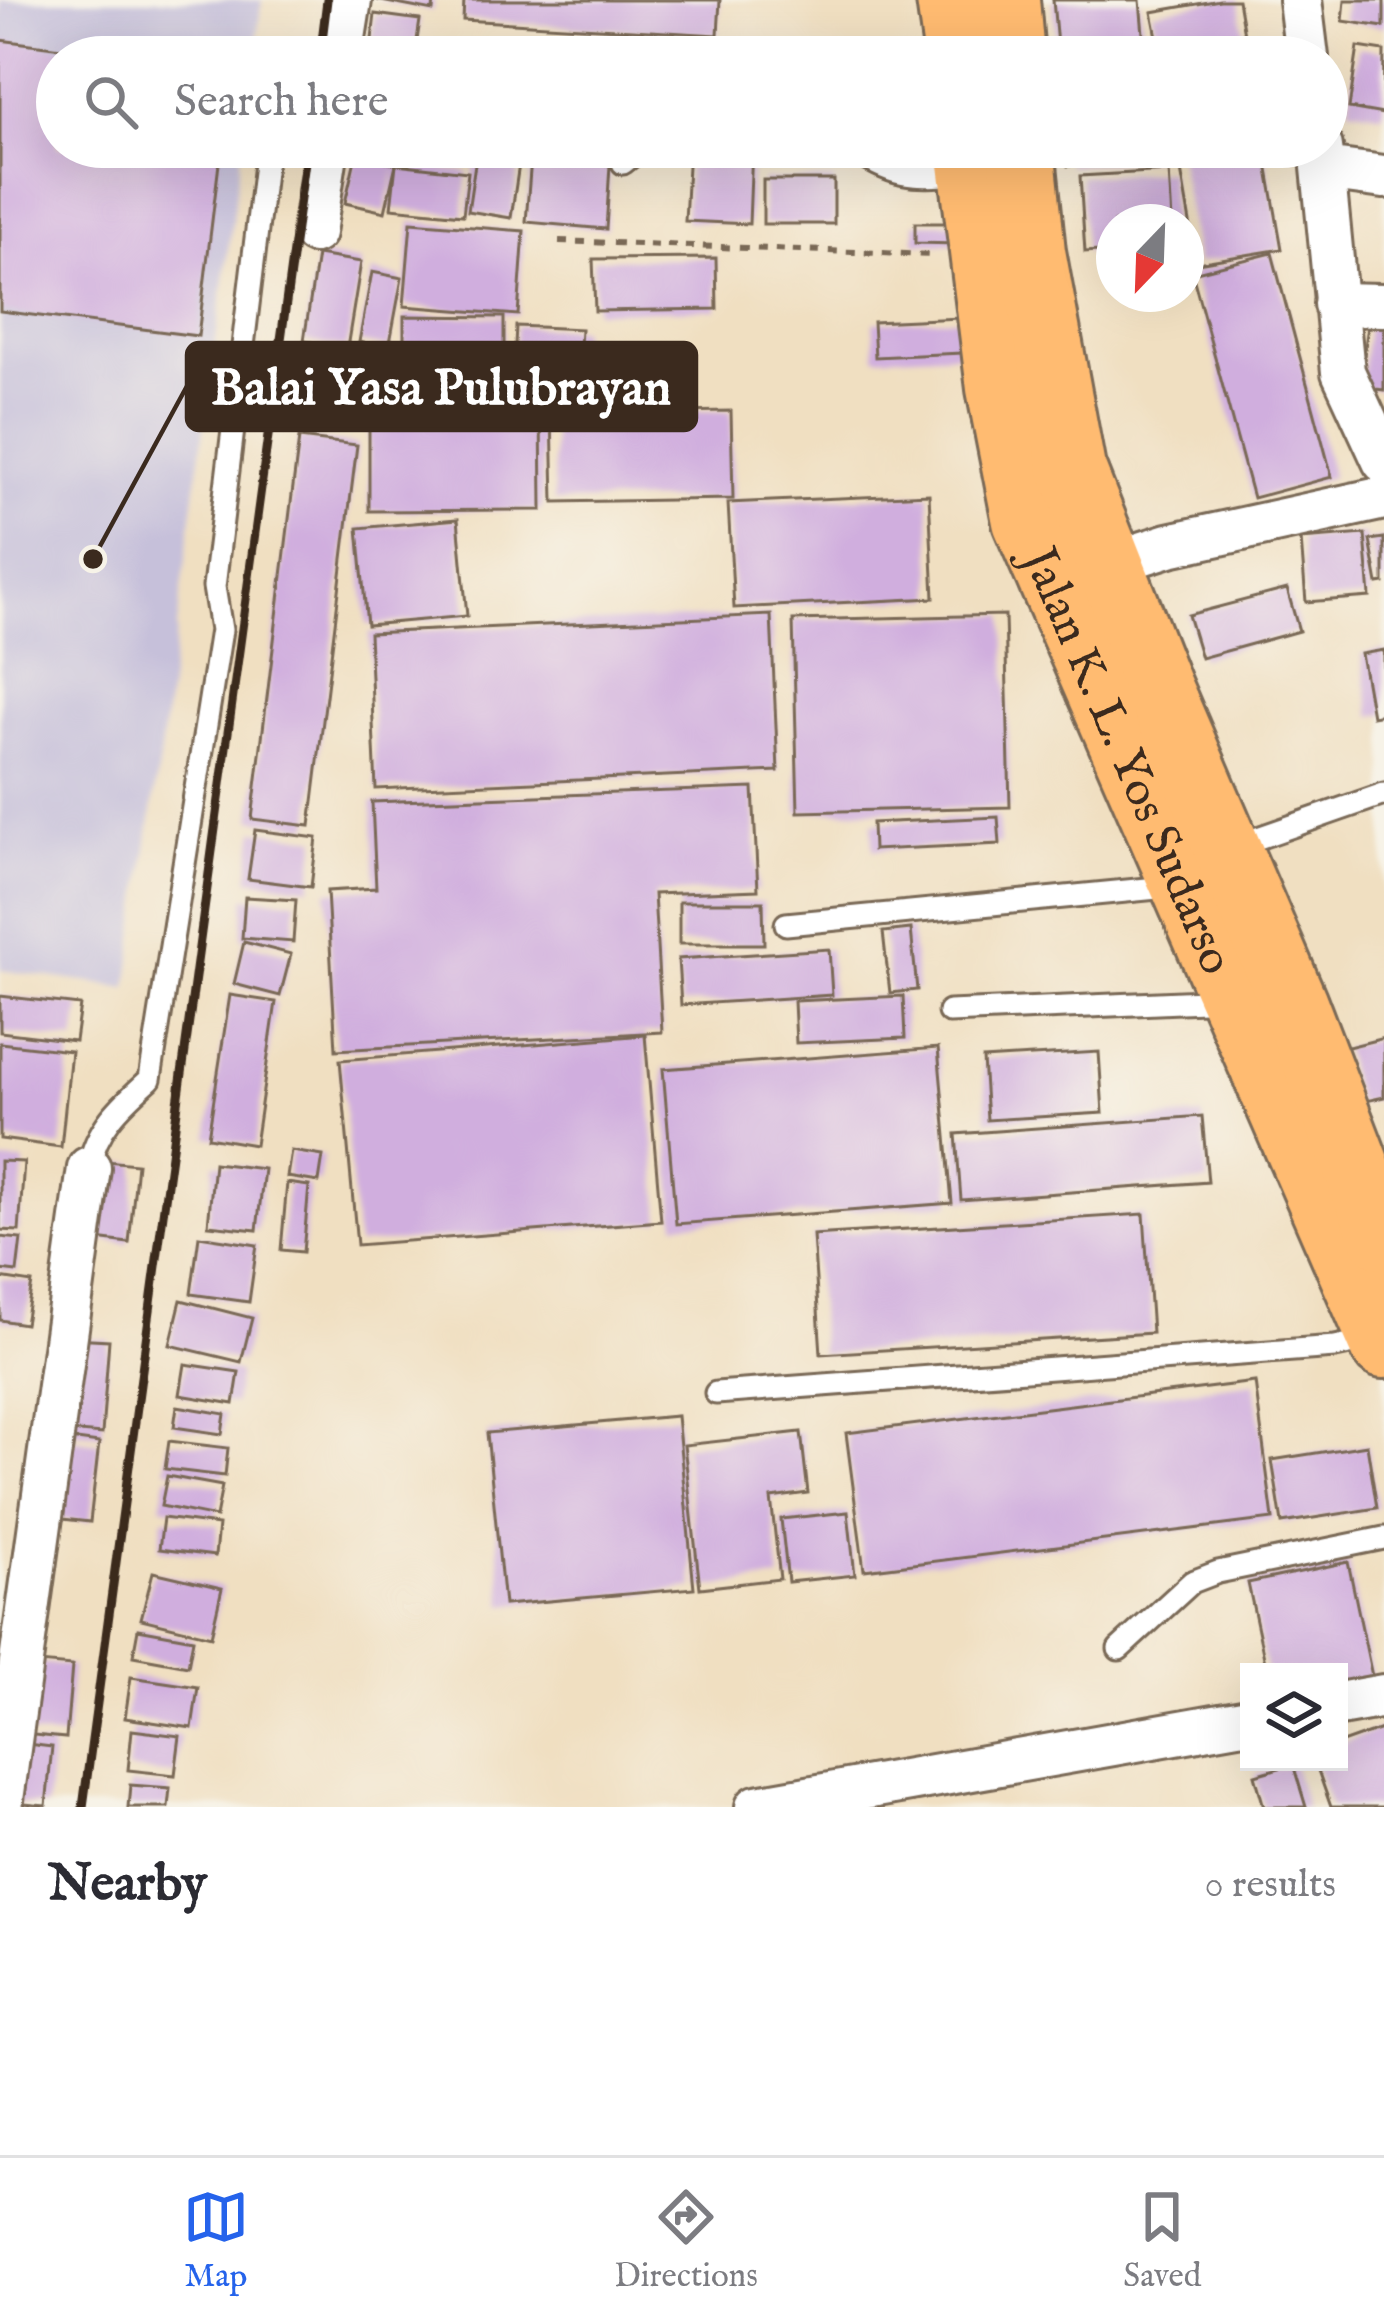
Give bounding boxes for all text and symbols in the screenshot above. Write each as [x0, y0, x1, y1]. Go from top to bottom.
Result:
search box [36, 36, 1348, 168]
icon: search [78, 69, 144, 135]
text: Search here [174, 74, 388, 131]
north arrow [1096, 204, 1204, 312]
callout: Balai Yasa Pulubrayan [187, 343, 696, 430]
text: Balai Yasa Pulubrayan [211, 358, 671, 423]
street label: Jalan K. L. Yos Sudarso [1005, 535, 1245, 984]
map controls [1240, 1663, 1348, 1771]
button: layers [1240, 1663, 1348, 1771]
text: Nearby [48, 1853, 207, 1918]
text: 0 results [1204, 1861, 1336, 1910]
tab: Map [183, 2184, 249, 2298]
tab: Directions [614, 2184, 758, 2298]
tab: Saved [1123, 2184, 1201, 2298]

